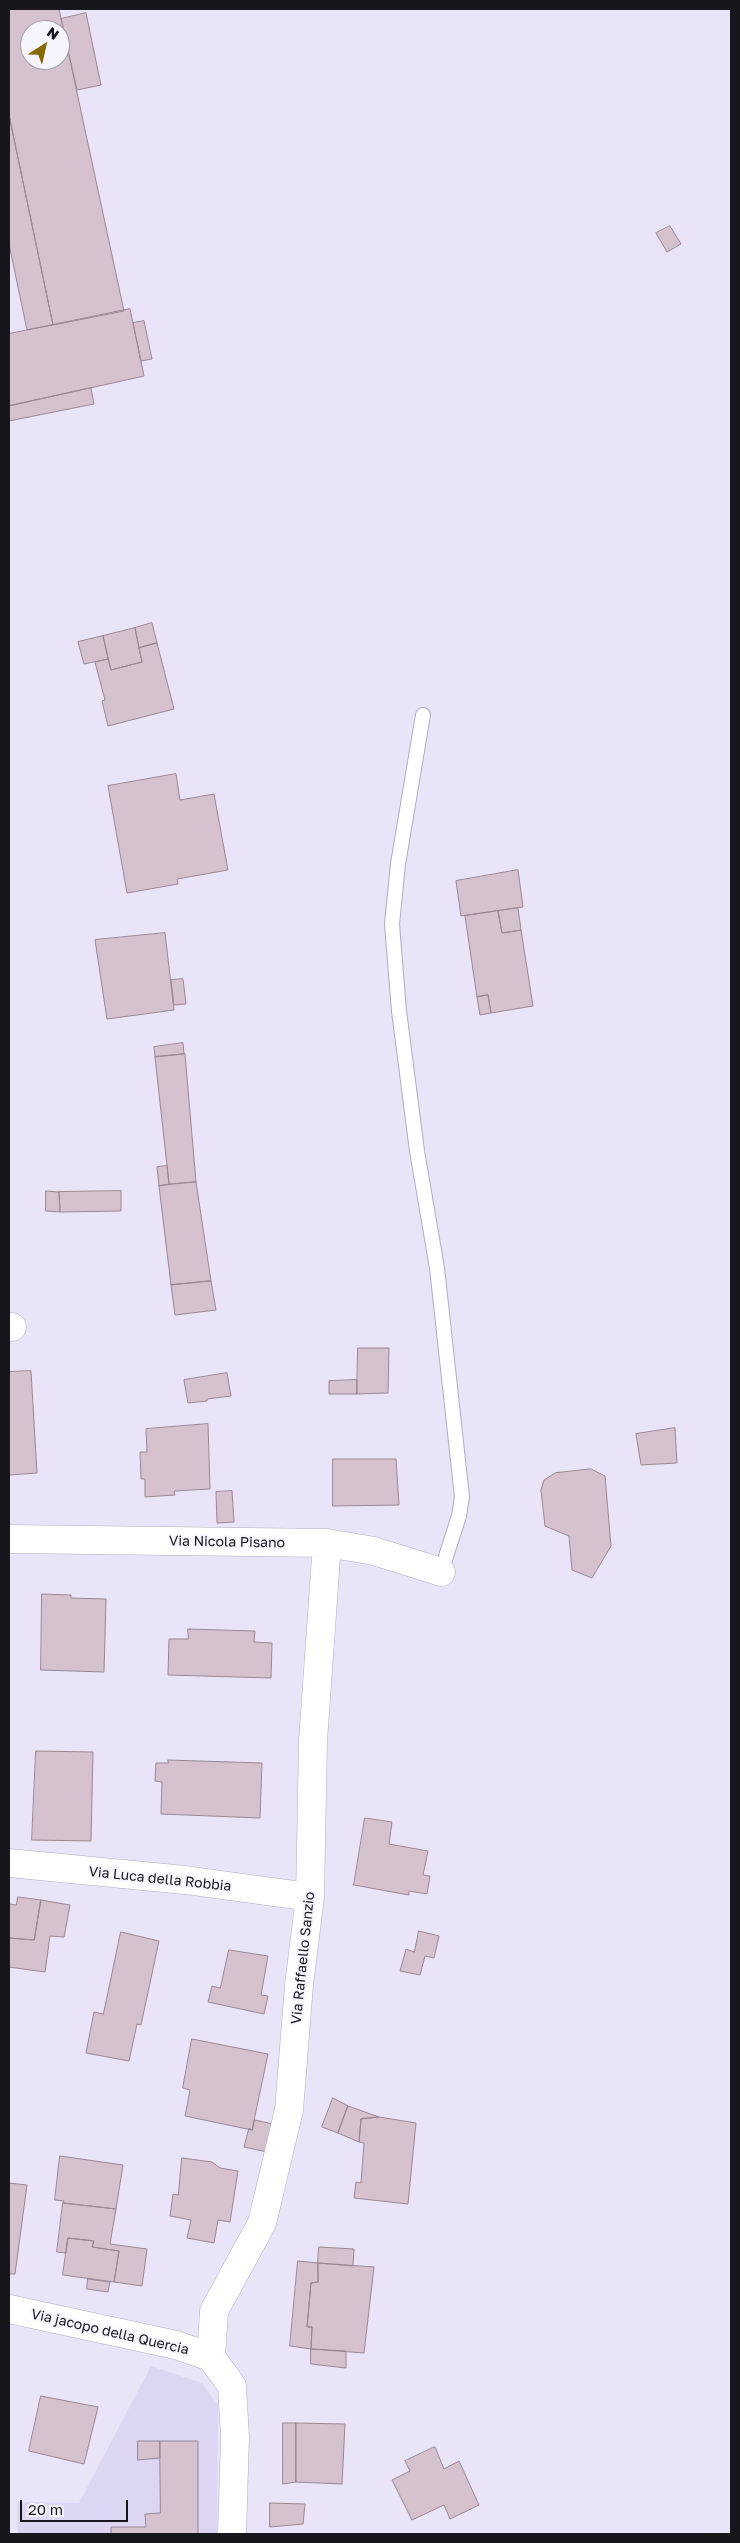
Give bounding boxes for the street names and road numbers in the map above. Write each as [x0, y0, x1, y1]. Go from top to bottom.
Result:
street label: Via Nicola Pisano [169, 1533, 285, 1551]
street label: Via Luca della Robbia [88, 1863, 232, 1895]
street label: Via Raffaello Sanzio [288, 1891, 318, 2025]
street label: Via jacopo della Quercia [29, 2306, 191, 2358]

